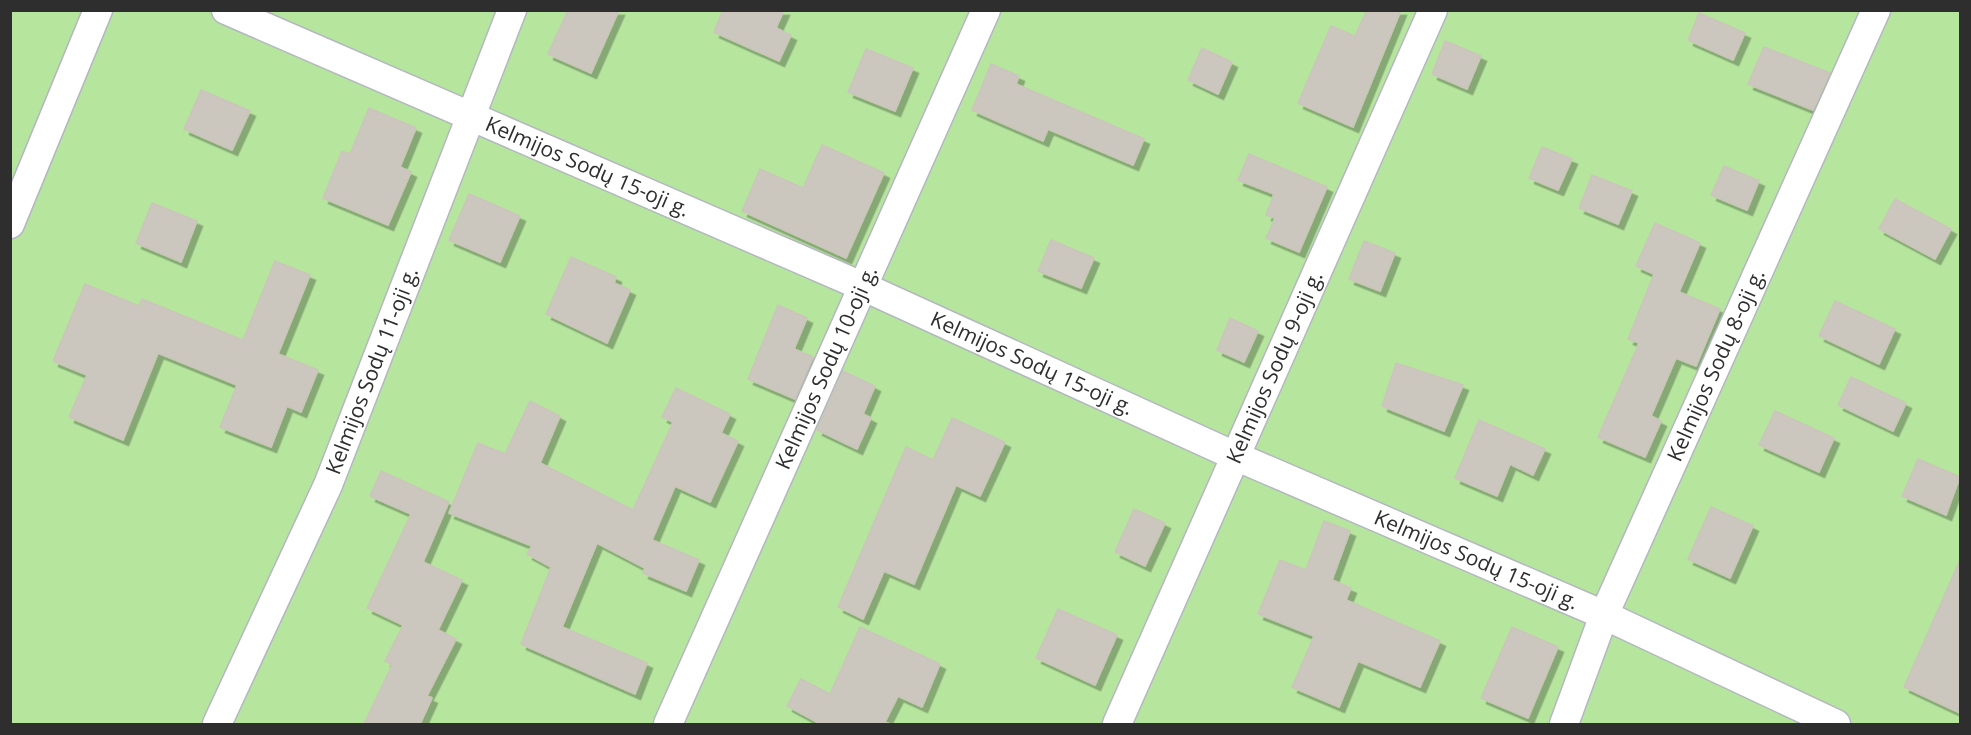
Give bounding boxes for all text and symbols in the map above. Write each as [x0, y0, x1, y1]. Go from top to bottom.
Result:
street label: Kelmijos Sodų 15-oji g. [481, 109, 694, 223]
street label: Kelmijos Sodų 10-oji g. [768, 261, 883, 474]
street label: Kelmijos Sodų 11-oji g. [319, 263, 424, 478]
street label: Kelmijos Sodų 8-oji g. [1660, 264, 1771, 465]
street label: Kelmijos Sodų 9-oji g. [1219, 266, 1329, 468]
street label: Kelmijos Sodų 15-oji g. [926, 304, 1138, 421]
street label: Kelmijos Sodų 15-oji g. [1370, 503, 1583, 615]

